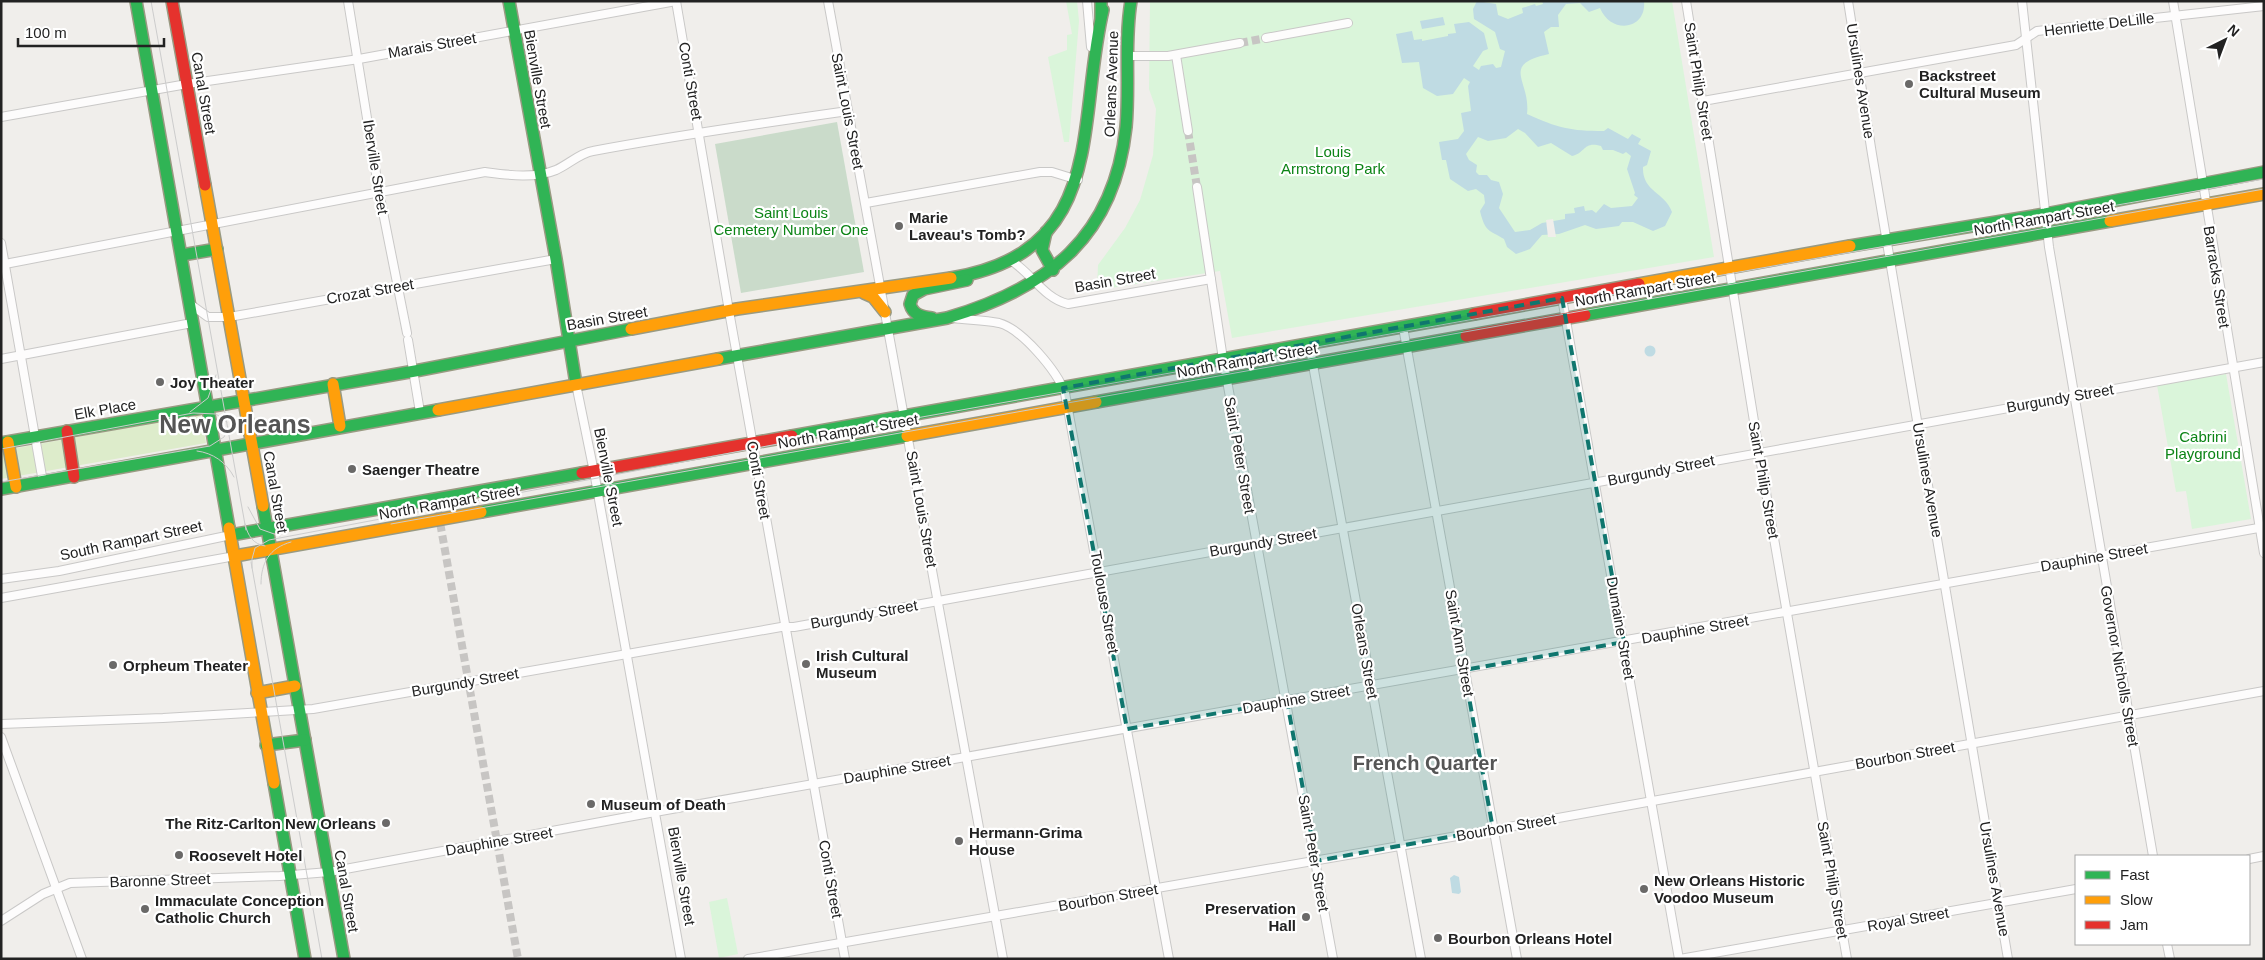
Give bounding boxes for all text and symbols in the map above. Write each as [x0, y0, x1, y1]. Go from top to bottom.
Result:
street label: Henriette DeLille [2043, 9, 2155, 39]
scale bar [18, 15, 164, 47]
north arrow [2200, 15, 2250, 65]
street label: Saint Philip Street [1681, 21, 1717, 142]
text: N [2225, 21, 2243, 40]
street label: Ursulines Avenue [1843, 22, 1879, 140]
text: 100 m [25, 24, 67, 41]
street label: Bienville Street [521, 28, 555, 131]
street label: Marais Street [387, 29, 478, 61]
street label: Orleans Avenue [1101, 31, 1121, 137]
street label: Conti Street [676, 41, 706, 122]
street label: Canal Street [188, 50, 220, 136]
street label: Saint Louis Street [828, 51, 868, 172]
place label: Backstreet Cultural Museum [1919, 67, 2041, 101]
marker: Backstreet Cultural Museum [1903, 78, 1915, 90]
street label: Iberville Street [360, 118, 392, 216]
park label: Louis Armstrong Park [1281, 143, 1386, 177]
street label: North Rampart Street [1972, 197, 2116, 239]
park label: Saint Louis Cemetery Number One [713, 204, 869, 238]
place label: Marie Laveau's Tomb? [909, 209, 1026, 243]
marker: Marie Laveau's Tomb? [893, 220, 905, 232]
street label: Barracks Street [2201, 225, 2234, 330]
street label: Basin Street [1073, 264, 1158, 295]
street label: North Rampart Street [1573, 268, 1717, 310]
street label: Crozat Street [325, 275, 416, 307]
street label: Basin Street [565, 302, 650, 333]
street label: North Rampart Street [1175, 339, 1319, 381]
place label: Joy Theater [170, 374, 254, 391]
marker: Joy Theater [154, 376, 166, 388]
street label: Burgundy Street [2005, 380, 2116, 416]
street label: Elk Place [73, 395, 137, 423]
street label: Saint Peter Street [1221, 395, 1259, 516]
district label: New Orleans [159, 410, 311, 438]
street label: North Rampart Street [776, 410, 920, 452]
street label: Saint Philip Street [1745, 420, 1783, 541]
street label: Ursulines Avenue [1910, 421, 1946, 539]
street label: Bienville Street [591, 426, 627, 529]
park label: Cabrini Playground [2165, 428, 2241, 462]
street label: Conti Street [744, 440, 774, 521]
street label: Canal Street [260, 449, 292, 535]
street label: Saint Louis Street [903, 449, 941, 570]
street label: Burgundy Street [1606, 451, 1717, 489]
place label: Saenger Theatre [362, 461, 480, 478]
marker: Saenger Theatre [346, 463, 358, 475]
street label: North Rampart Street [377, 481, 521, 523]
street label: South Rampart Street [58, 516, 205, 563]
street label: Burgundy Street [1208, 524, 1319, 560]
street label: Dauphine Street [2039, 539, 2150, 575]
street label: Toulouse Street [1088, 549, 1123, 656]
street label: Dumaine Street [1604, 575, 1639, 682]
street label: Governor Nicholls Street [2097, 584, 2143, 749]
street label: Saint Ann Street [1442, 588, 1478, 699]
street label: Burgundy Street [809, 596, 920, 632]
street label: Orleans Street [1348, 602, 1382, 701]
street label: Dauphine Street [1640, 611, 1751, 647]
place label: Irish Cultural Museum [816, 647, 909, 681]
place label: Orpheum Theater [123, 657, 248, 674]
marker: Irish Cultural Museum [800, 658, 812, 670]
marker: Orpheum Theater [107, 659, 119, 671]
street label: Burgundy Street [410, 664, 521, 700]
street label: Dauphine Street [1241, 681, 1352, 717]
street label: Bourbon Street [1854, 738, 1957, 772]
street label: Dauphine Street [842, 751, 953, 787]
district label: French Quarter [1353, 752, 1497, 774]
street label: Saint Peter Street [1295, 793, 1333, 914]
place label: Museum of Death [601, 796, 726, 813]
marker: Museum of Death [585, 798, 597, 810]
street label: Bourbon Street [1455, 810, 1558, 844]
place label: The Ritz-Carlton New Orleans [165, 815, 376, 832]
marker: The Ritz-Carlton New Orleans [380, 817, 392, 829]
street label: Saint Philip Street [1814, 820, 1852, 941]
street label: Ursulines Avenue [1977, 820, 2013, 938]
street label: Dauphine Street [444, 823, 555, 859]
place label: Hermann-Grima House [969, 824, 1083, 858]
street label: Bienville Street [665, 825, 699, 928]
marker: Hermann-Grima House [953, 835, 965, 847]
street label: Conti Street [816, 839, 846, 920]
place label: Roosevelt Hotel [189, 847, 302, 864]
street label: Canal Street [331, 848, 363, 934]
marker: Roosevelt Hotel [173, 849, 185, 861]
legend [2075, 855, 2250, 945]
text: Fast [2120, 866, 2150, 883]
street label: Baronne Street [109, 870, 212, 890]
place label: New Orleans Historic Voodoo Museum [1654, 872, 1805, 906]
street label: Bourbon Street [1057, 880, 1160, 914]
marker: New Orleans Historic Voodoo Museum [1638, 883, 1650, 895]
text: Slow [2120, 891, 2153, 908]
place label: Immaculate Conception Catholic Church [155, 892, 324, 926]
place label: Preservation Hall [1205, 900, 1296, 934]
marker: Immaculate Conception Catholic Church [139, 903, 151, 915]
street label: Royal Street [1866, 903, 1951, 935]
marker: Preservation Hall [1300, 911, 1312, 923]
text: Jam [2120, 916, 2148, 933]
place label: Bourbon Orleans Hotel [1448, 930, 1612, 947]
marker: Bourbon Orleans Hotel [1432, 932, 1444, 944]

